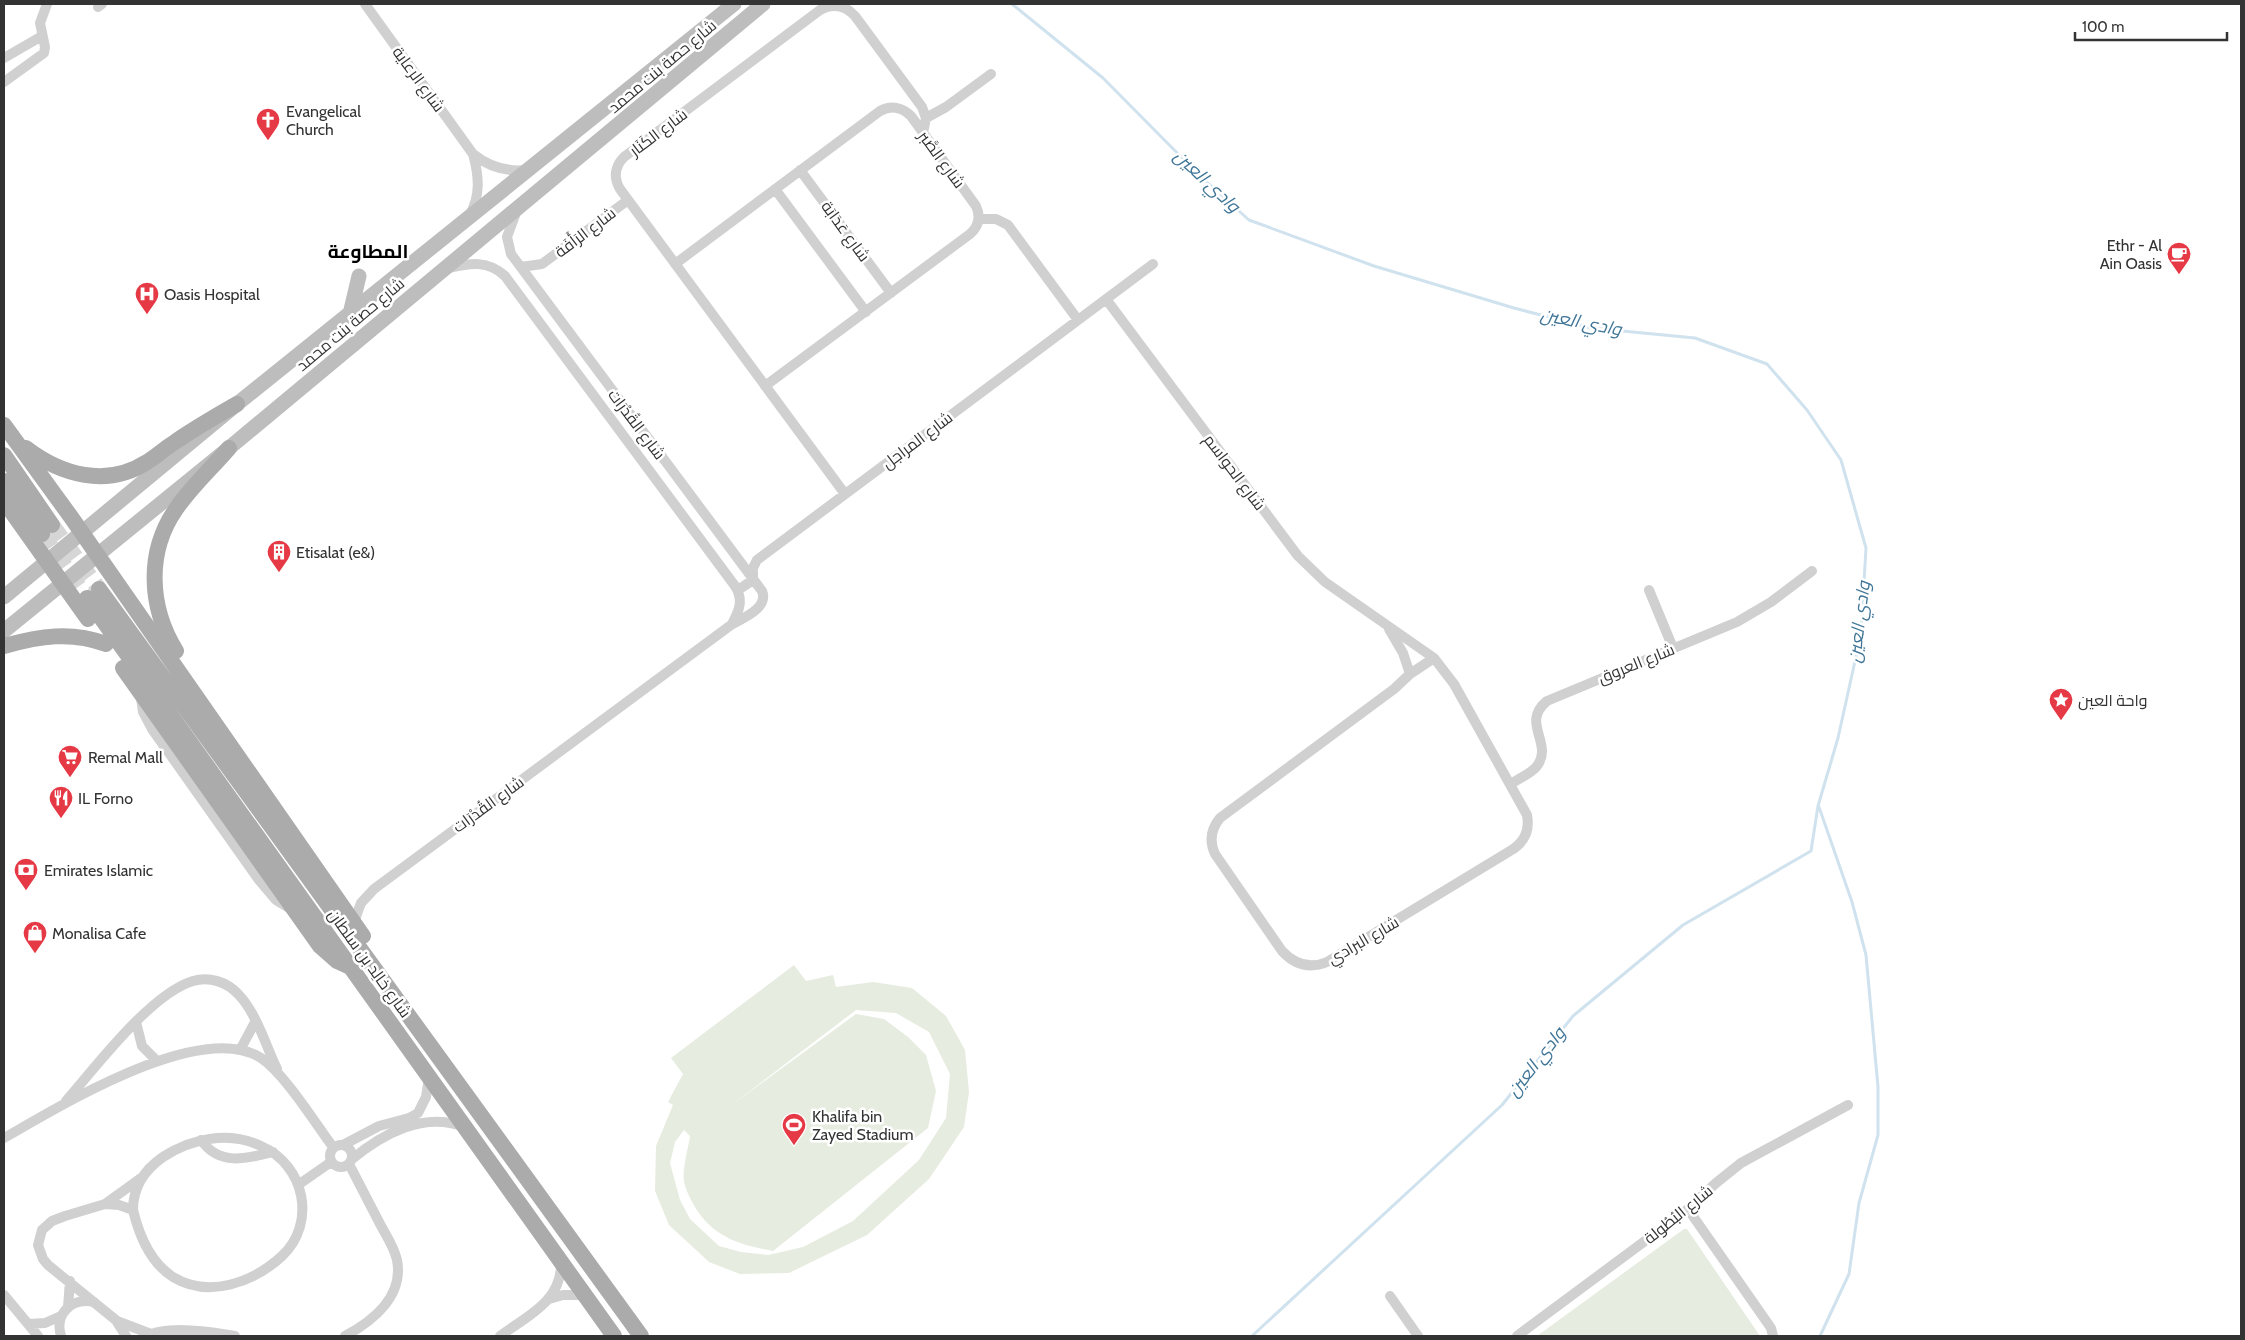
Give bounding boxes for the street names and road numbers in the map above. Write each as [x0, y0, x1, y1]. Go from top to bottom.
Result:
street label: شارع حصة بنت محمد [605, 16, 721, 119]
street label: شارع الرعاية [387, 43, 449, 117]
street label: شارع الكَنَار [625, 105, 692, 162]
street label: شارع الصَّبر [912, 126, 969, 193]
street label: شارع عَدَابَة [816, 197, 874, 267]
street label: شارع الرَأَفَة [550, 202, 621, 263]
street label: شارع حصة بنت محمد [293, 274, 409, 377]
street label: شارع القُدْرَات [602, 385, 669, 464]
street label: شارع المراجل [878, 408, 957, 475]
street label: شارع الحواسم [1198, 431, 1269, 515]
street label: شارع العروق [1595, 640, 1678, 689]
street label: شارع القُدْرَات [449, 772, 529, 838]
street label: شارع خالِد بن سلطان [322, 905, 415, 1022]
street label: شارع البرادي [1324, 912, 1404, 972]
street label: شارع البُطُولة [1640, 1181, 1718, 1249]

